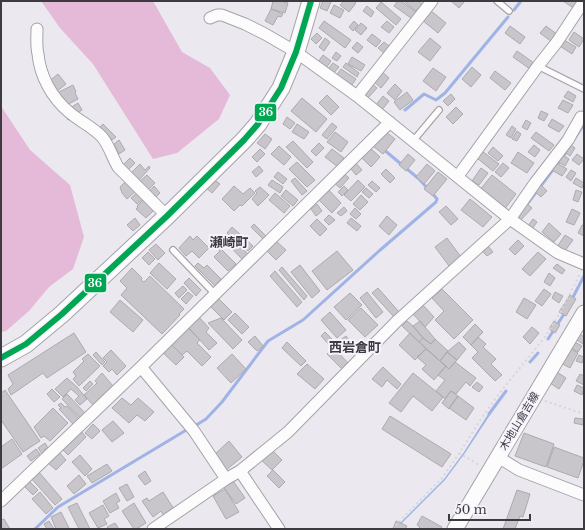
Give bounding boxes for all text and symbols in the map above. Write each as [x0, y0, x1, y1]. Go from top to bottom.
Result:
line badge: 36 [254, 103, 277, 122]
text: 36 [259, 105, 273, 119]
district label: 瀬崎町 [209, 234, 249, 251]
line badge: 36 [84, 273, 107, 293]
text: 36 [88, 276, 102, 290]
district label: 西岩倉町 [329, 339, 381, 356]
street label: 木地山倉吉線 [496, 389, 542, 453]
scale bar [449, 496, 530, 522]
text: 50 m [455, 502, 487, 517]

